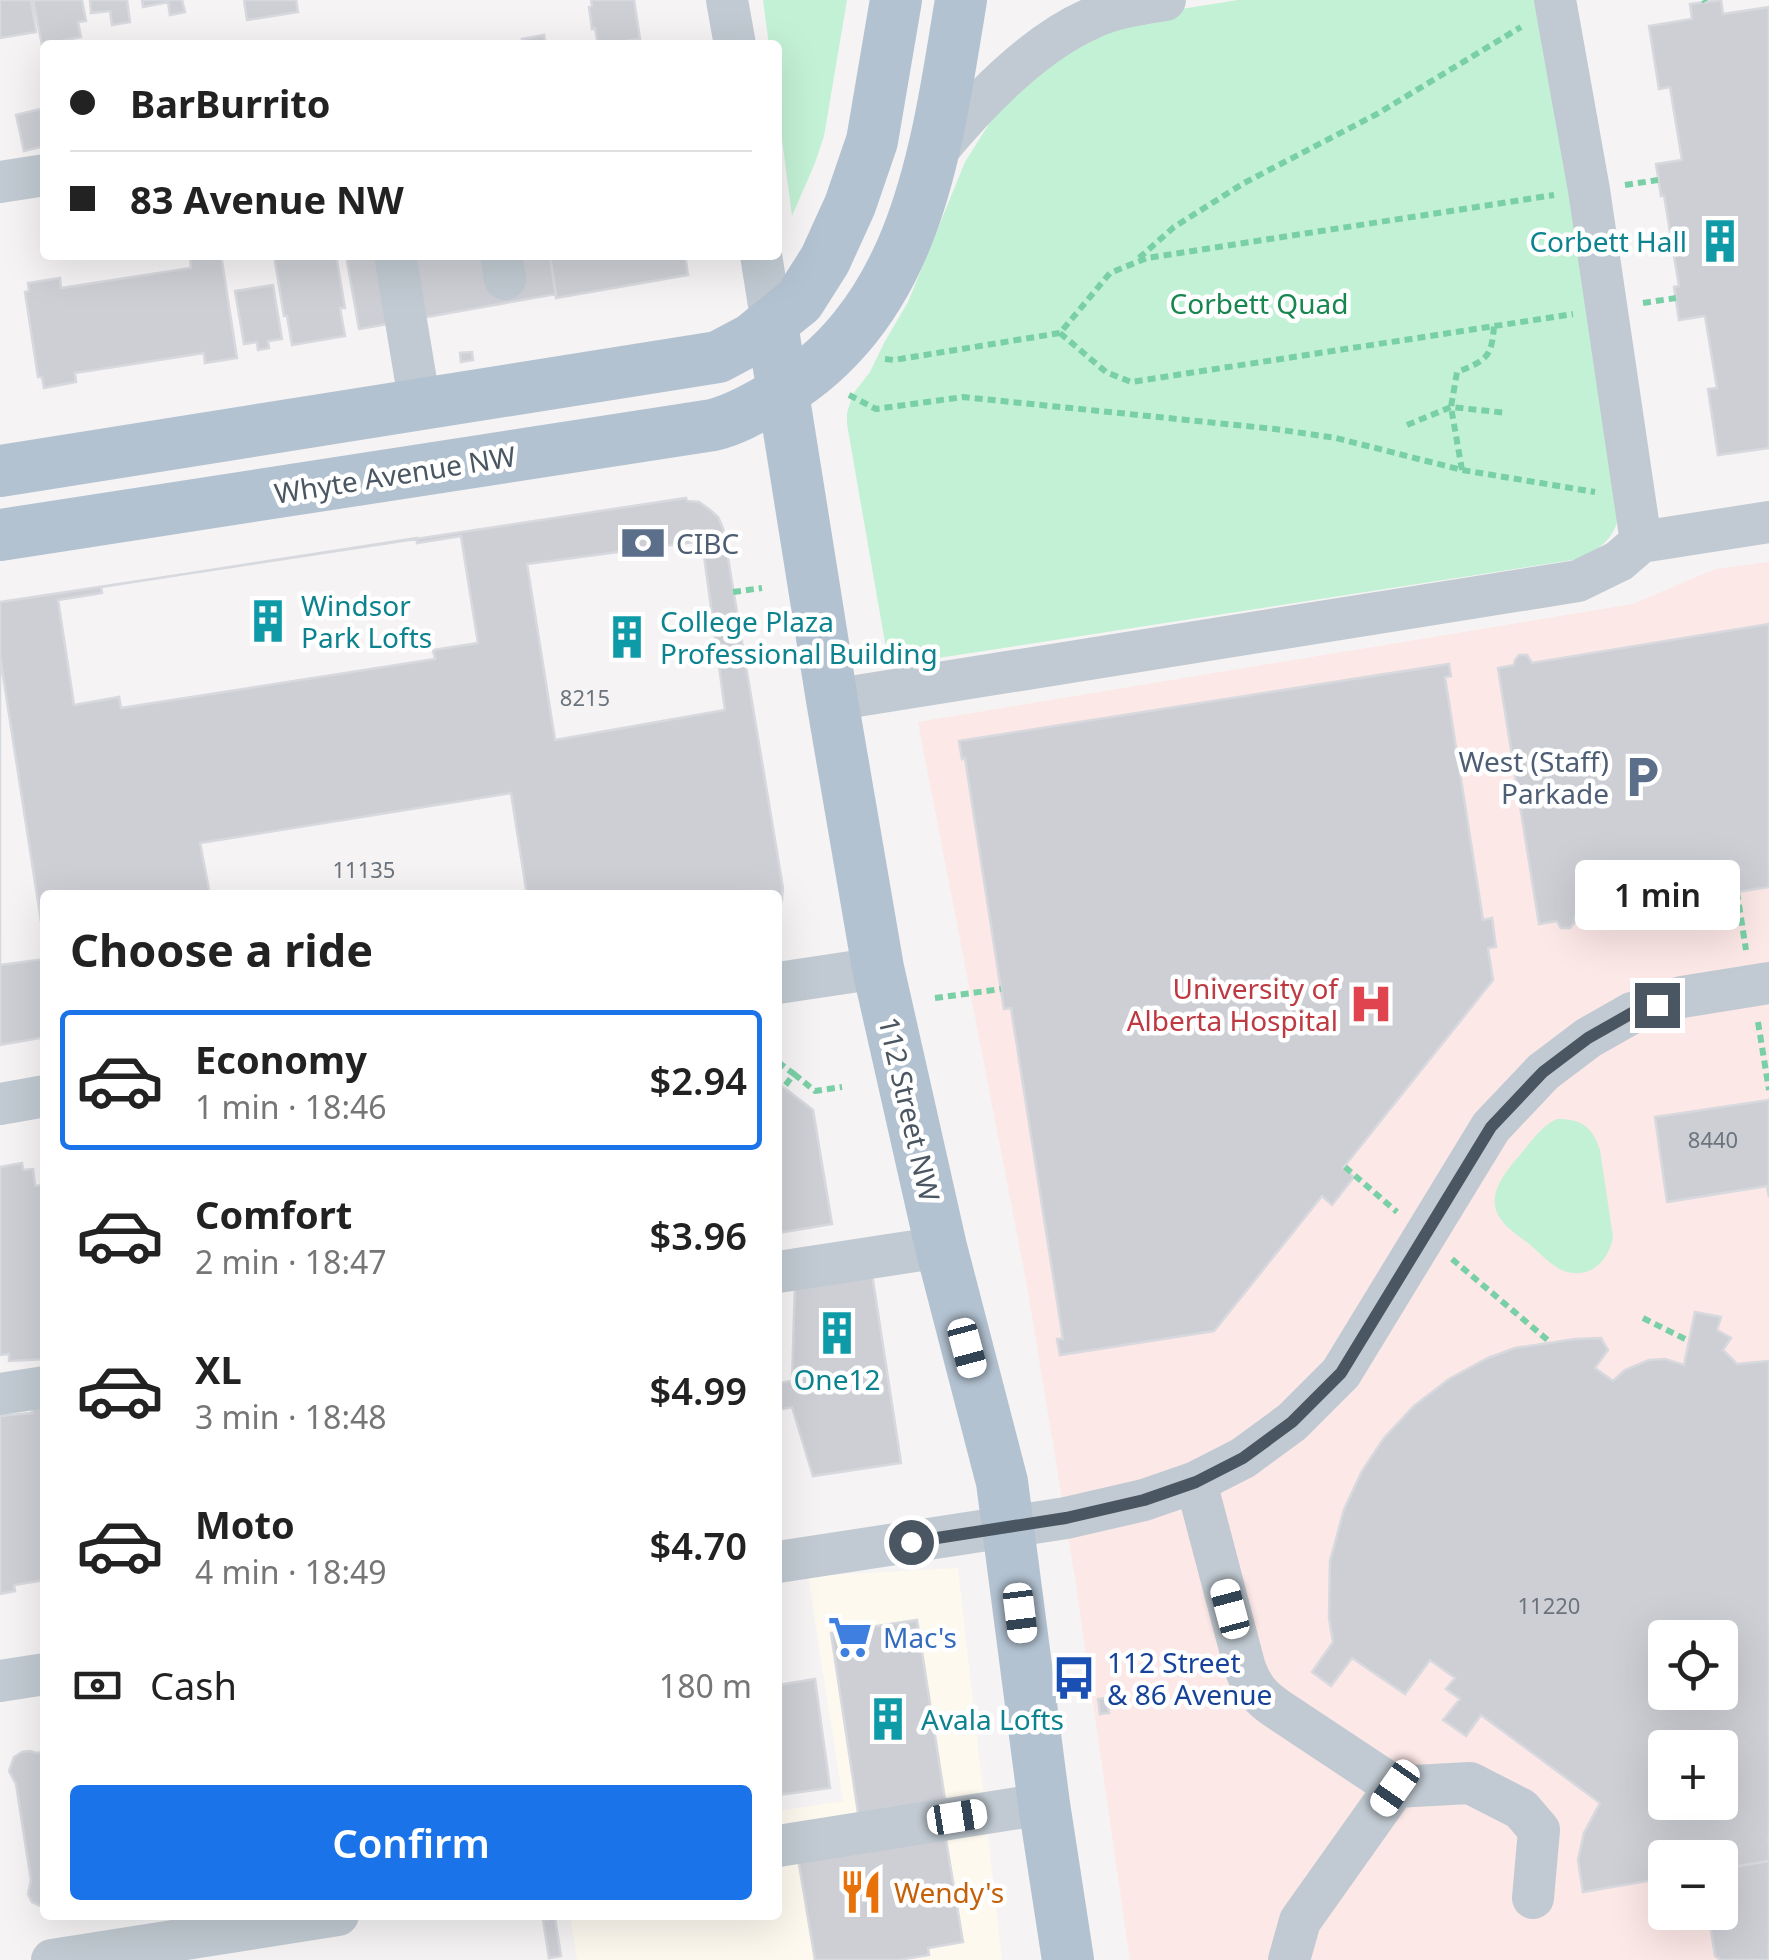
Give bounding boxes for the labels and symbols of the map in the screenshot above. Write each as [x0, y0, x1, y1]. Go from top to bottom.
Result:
building icon: Corbett Hall [1696, 217, 1744, 265]
place label: Corbett Hall [1529, 222, 1687, 260]
park label: Corbett Quad [1170, 284, 1348, 322]
street label: Whyte Avenue NW [272, 436, 518, 512]
bank icon: CIBC [619, 519, 667, 567]
place label: CIBC [676, 524, 739, 562]
place label: Windsor Park Lofts [301, 586, 432, 656]
building icon: Windsor Park Lofts [244, 597, 292, 645]
place label: College Plaza Professional Building [660, 602, 938, 672]
building icon: College Plaza Professional Building [603, 613, 651, 661]
house number: 8215 [560, 682, 610, 712]
place label: West (Staff) Parkade [1459, 742, 1609, 812]
parking icon: West (Staff) Parkade [1618, 753, 1666, 801]
house number: 11135 [333, 854, 395, 884]
callout: 1 min [1574, 860, 1740, 930]
place label: University of Alberta Hospital [1127, 969, 1339, 1039]
hospital icon: University of Alberta Hospital [1347, 980, 1395, 1028]
route end [1635, 983, 1680, 1028]
street label: 112 Street NW [870, 1013, 950, 1205]
house number: 8440 [1688, 1124, 1738, 1154]
building icon: One12 [813, 1309, 861, 1357]
car [945, 1315, 989, 1381]
place label: One12 [794, 1360, 881, 1398]
route start [889, 1520, 934, 1565]
car [1208, 1576, 1252, 1642]
car [1001, 1581, 1039, 1645]
house number: 11220 [1518, 1590, 1580, 1620]
supermarket icon: Mac's [826, 1613, 874, 1661]
place label: Mac's [883, 1618, 957, 1656]
place label: 112 Street & 86 Avenue [1107, 1643, 1272, 1713]
bus stop icon: 112 Street & 86 Avenue [1050, 1654, 1098, 1702]
building icon: Avala Lofts [864, 1695, 912, 1743]
place label: Avala Lofts [921, 1700, 1064, 1738]
car [1366, 1755, 1424, 1821]
car [925, 1797, 989, 1837]
restaurant icon: Wendy's [837, 1868, 885, 1916]
place label: Wendy's [894, 1873, 1004, 1911]

